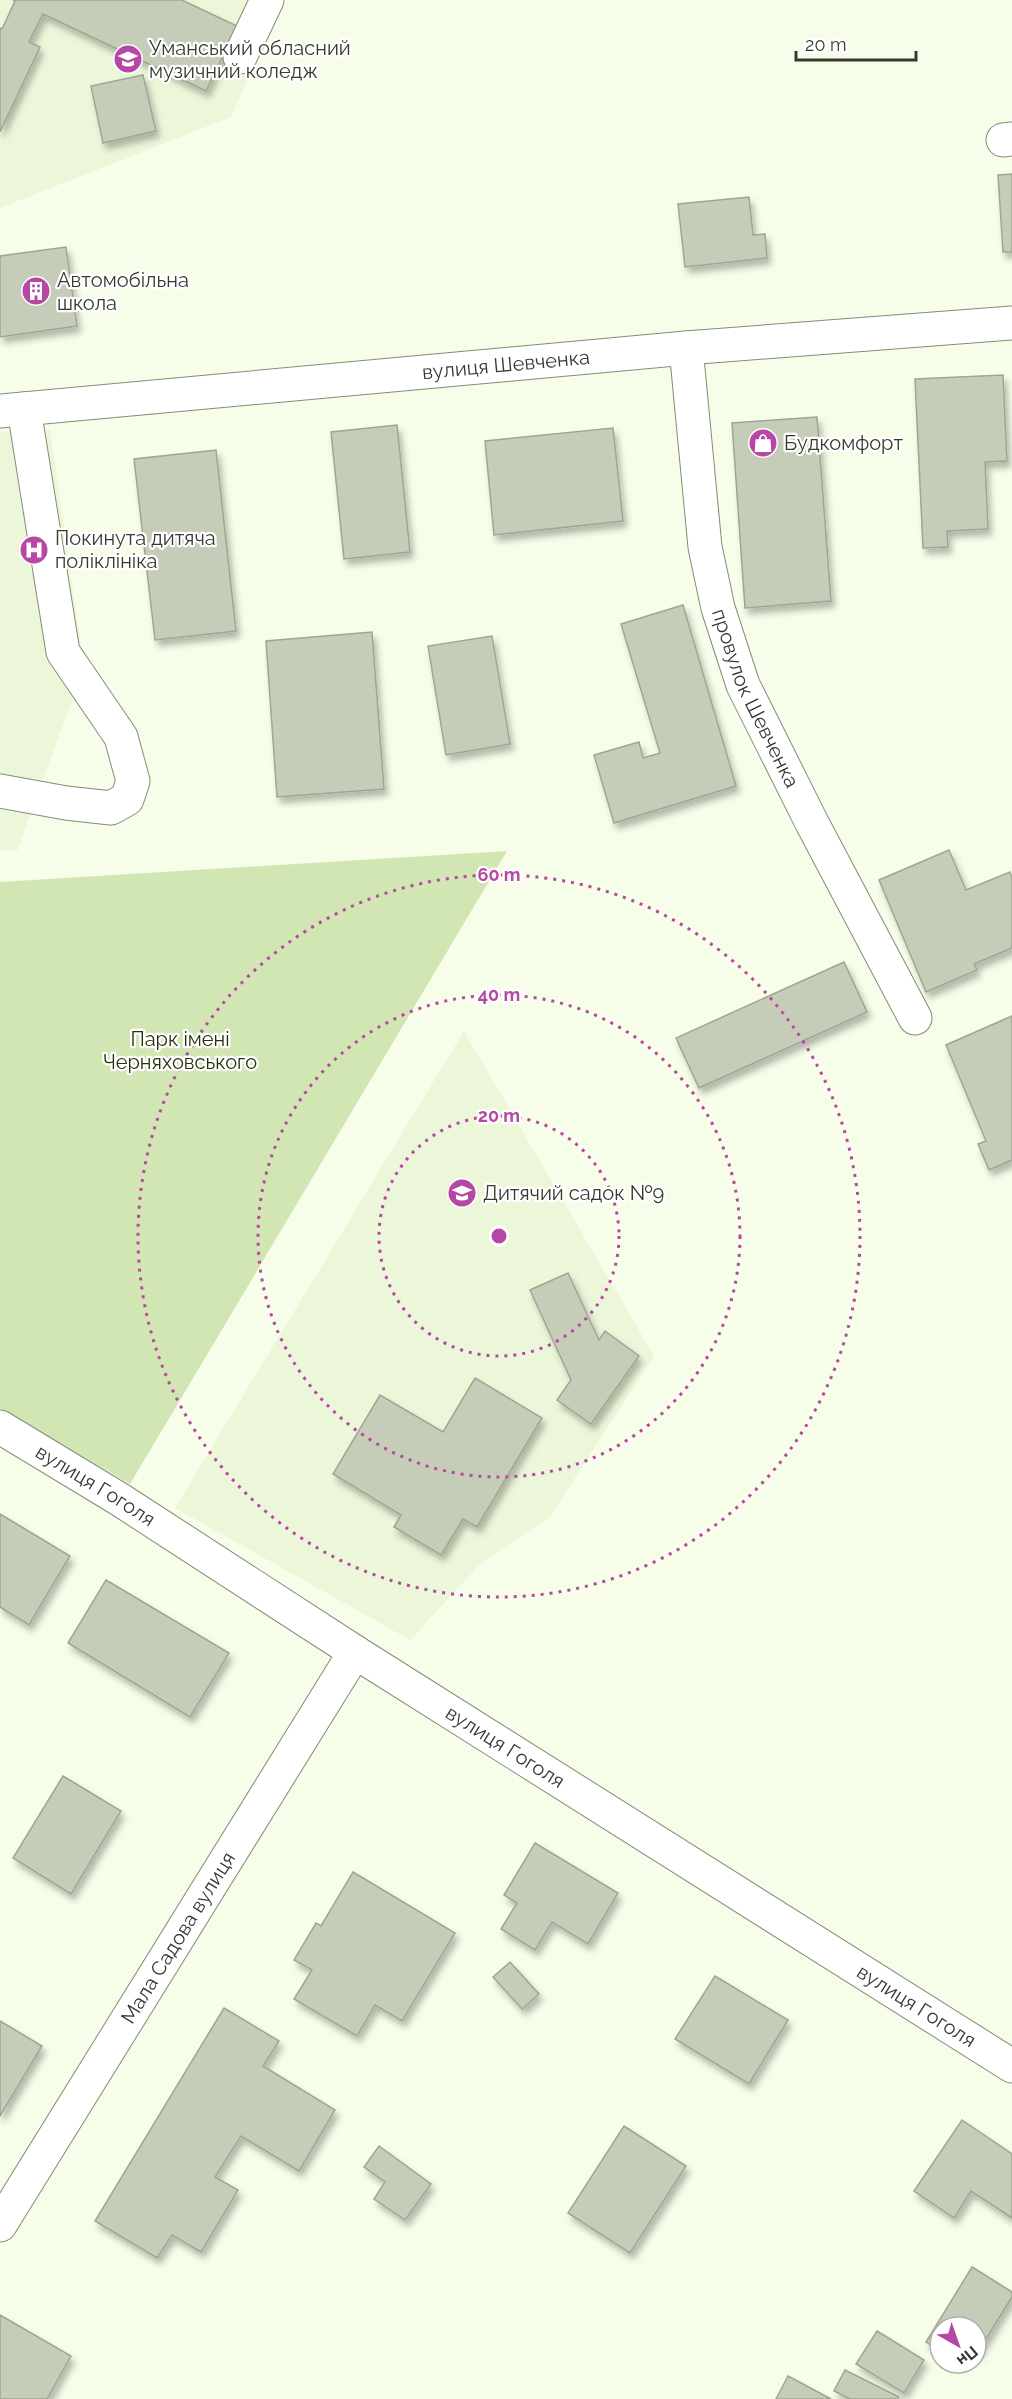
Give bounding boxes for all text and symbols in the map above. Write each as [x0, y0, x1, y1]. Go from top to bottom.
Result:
scale bar [796, 24, 916, 62]
text: 20 m [805, 34, 847, 55]
place label: Уманський обласний музичний коледж [149, 36, 351, 83]
school or university icon: Уманський обласний музичний коледж [112, 43, 144, 75]
place label: Автомобільна школа [57, 268, 189, 315]
building icon: Автомобільна школа [20, 275, 52, 307]
street label: вулиця Шевченка [421, 345, 591, 384]
shop icon: Будкомфорт [747, 427, 779, 459]
place label: Будкомфорт [784, 431, 903, 455]
place label: Покинута дитяча поліклініка [55, 526, 216, 573]
hospital icon: Покинута дитяча поліклініка [18, 534, 50, 566]
street label: провулок Шевченка [707, 606, 804, 791]
text: 60 m [477, 864, 521, 885]
text: 40 m [478, 984, 520, 1005]
park label: Парк імені Черняховського [103, 1027, 257, 1074]
text: 20 m [478, 1105, 520, 1126]
school or university icon: Дитячий садок №9 [446, 1177, 478, 1209]
place label: Дитячий садок №9 [483, 1181, 664, 1205]
centre of rings [489, 1226, 509, 1246]
street label: вулиця Гоголя [31, 1440, 160, 1531]
street label: вулиця Гоголя [441, 1700, 569, 1793]
street label: Мала Садова вулиця [116, 1847, 240, 2028]
street label: вулиця Гоголя [853, 1959, 980, 2052]
north arrow [928, 2315, 988, 2375]
text: Пн [953, 2342, 982, 2370]

